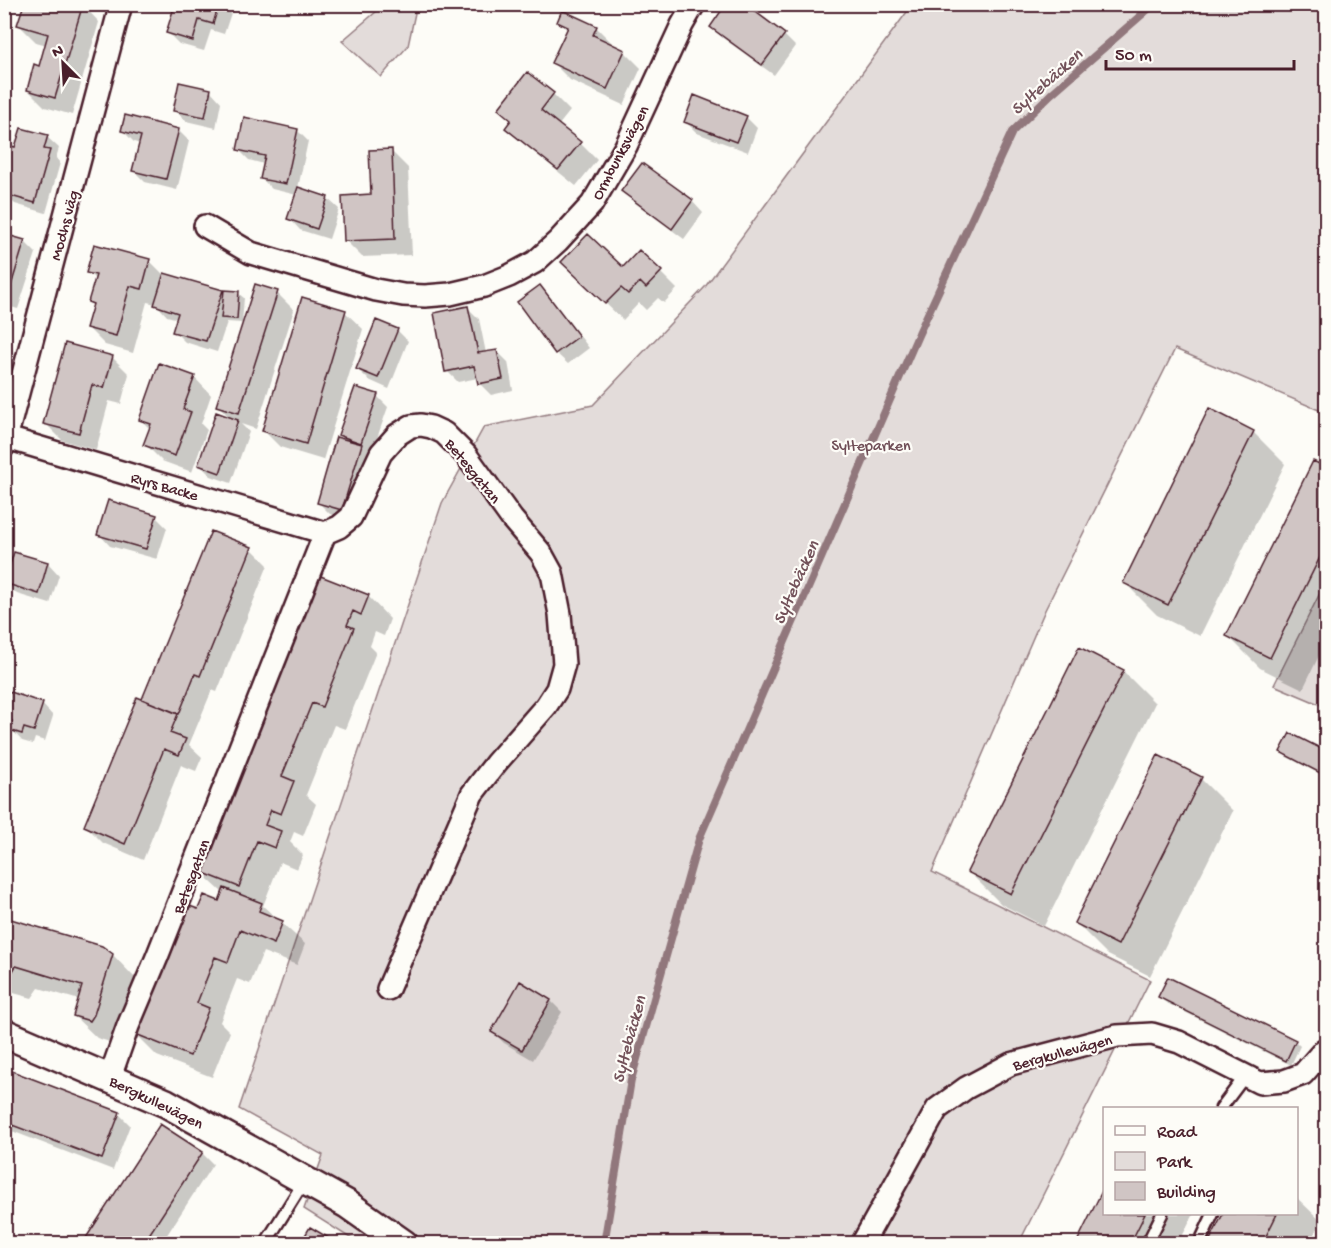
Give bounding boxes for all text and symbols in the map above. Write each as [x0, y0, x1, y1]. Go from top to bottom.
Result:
north arrow [33, 33, 93, 93]
scale bar [1106, 33, 1294, 71]
text: N [50, 41, 67, 63]
water label: Syltebäcken [1007, 45, 1088, 121]
text: 50 m [1115, 46, 1152, 67]
street label: Ormbunksvägen [589, 103, 655, 204]
street label: Modhs väg [48, 189, 85, 263]
street label: Betesgatan [439, 435, 503, 509]
park label: Sylteparken [831, 438, 911, 457]
street label: Ryrs Backe [128, 470, 201, 507]
water label: Syltebäcken [770, 538, 825, 628]
street label: Betesgatan [170, 837, 216, 918]
water label: Syltebäcken [609, 993, 652, 1085]
street label: Bergkullevägen [1010, 1032, 1115, 1077]
street label: Bergkullevägen [105, 1073, 206, 1135]
legend [1103, 1107, 1298, 1215]
text: Road [1157, 1123, 1198, 1144]
text: Park [1156, 1153, 1193, 1174]
text: Building [1156, 1183, 1216, 1204]

